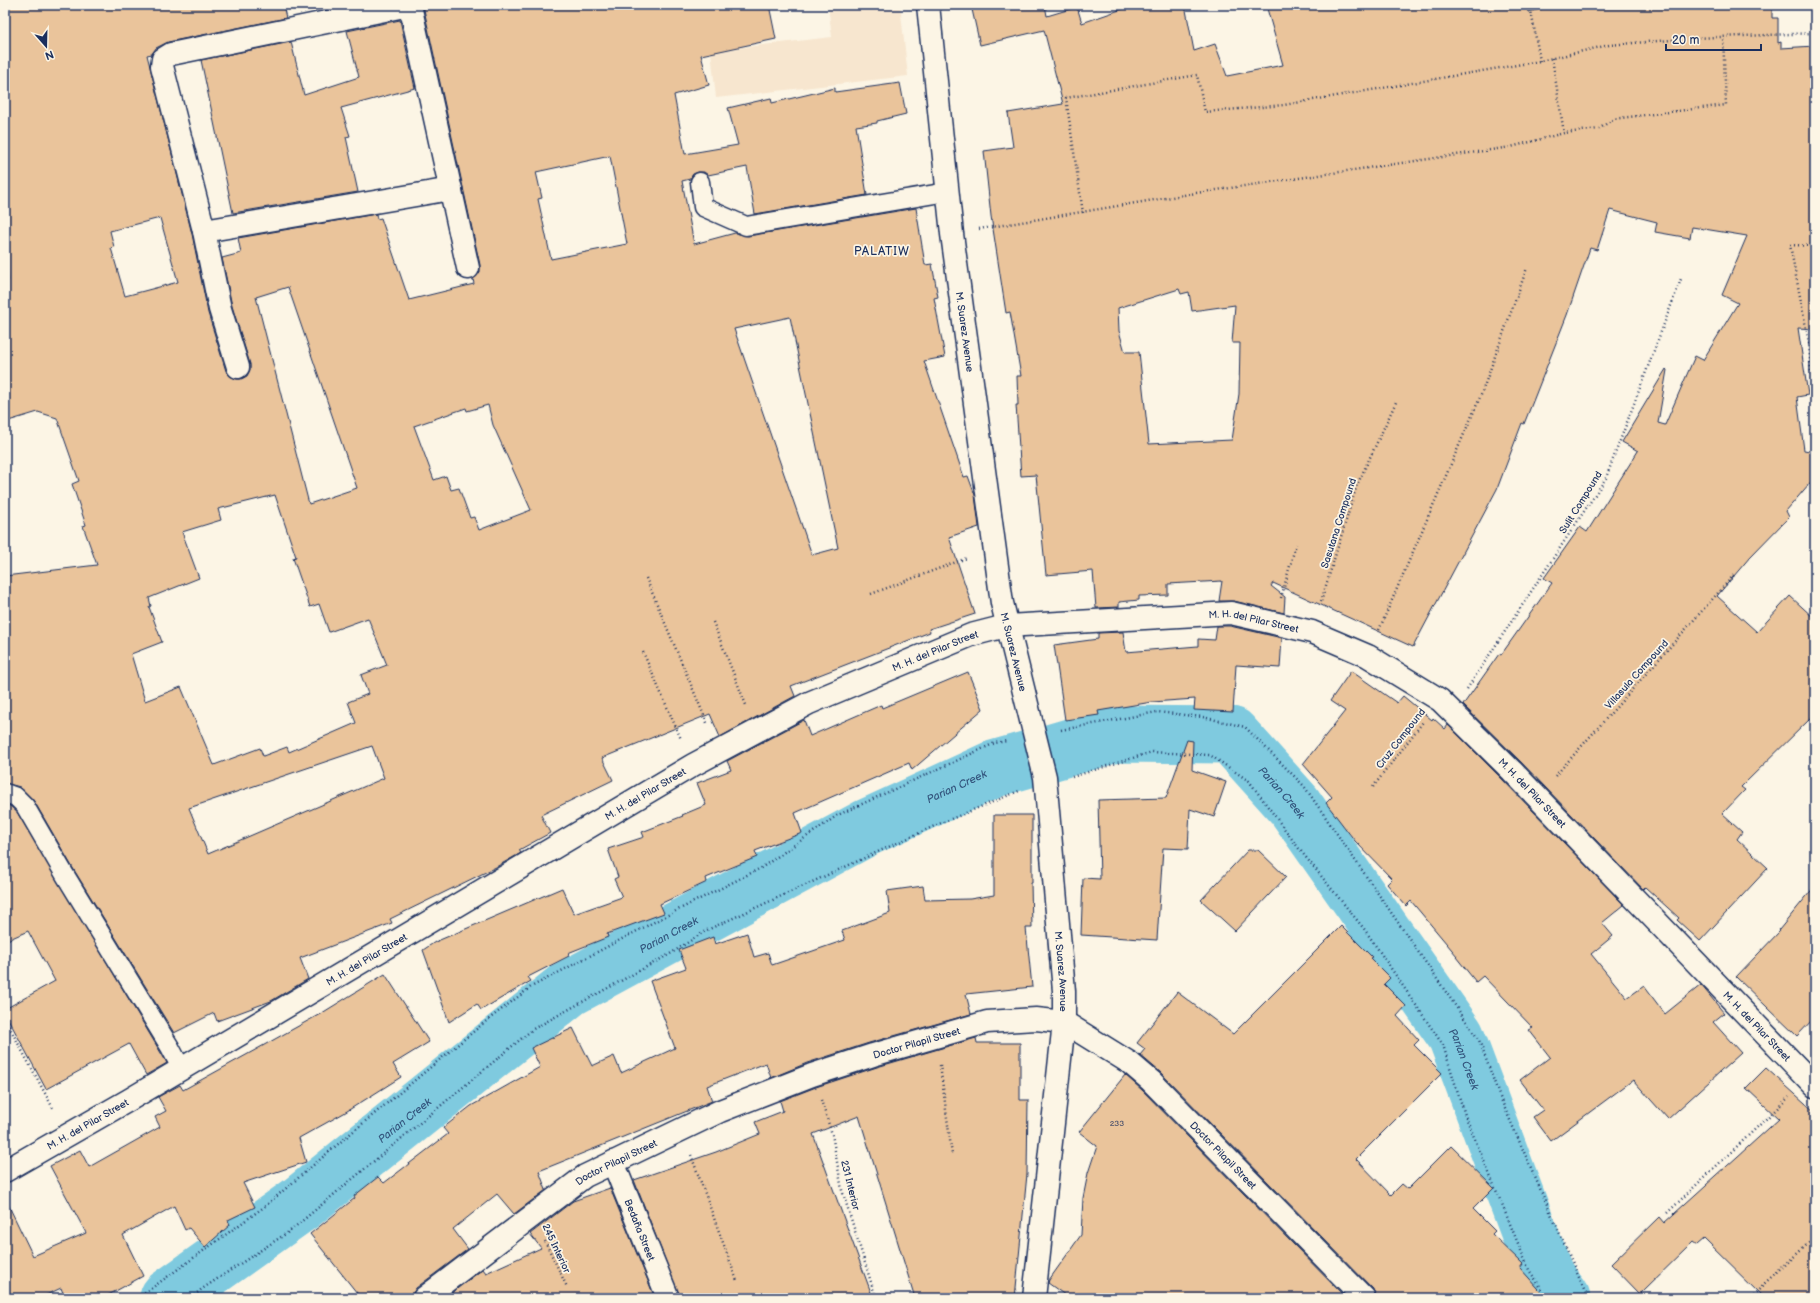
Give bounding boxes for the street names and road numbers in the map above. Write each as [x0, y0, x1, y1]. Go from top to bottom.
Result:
street label: M. Suarez Avenue [953, 291, 976, 373]
street label: Sulit Compound [1557, 469, 1605, 536]
street label: Sasutana Compound [1319, 476, 1359, 570]
street label: M. H. del Pilar Street [1208, 608, 1300, 636]
street label: M. Suarez Avenue [998, 611, 1029, 693]
street label: M. H. del Pilar Street [891, 628, 979, 674]
street label: Villasula Compound [1603, 637, 1671, 712]
street label: Cruz Compound [1374, 706, 1428, 771]
street label: M. H. del Pilar Street [1496, 756, 1568, 830]
street label: M. H. del Pilar Street [603, 766, 688, 823]
street label: M. H. del Pilar Street [324, 931, 410, 989]
street label: M. Suarez Avenue [1052, 931, 1069, 1012]
street label: M. H. del Pilar Street [1720, 989, 1793, 1064]
street label: Doctor Pilapil Street [872, 1025, 961, 1062]
street label: M. H. del Pilar Street [45, 1097, 131, 1153]
street label: Doctor Pilapil Street [1187, 1119, 1259, 1192]
street label: Doctor Pilapil Street [573, 1137, 659, 1188]
street label: 231 Interior [838, 1159, 862, 1212]
street label: Bedaña Street [622, 1197, 657, 1263]
street label: 245 Interior [539, 1222, 573, 1275]

